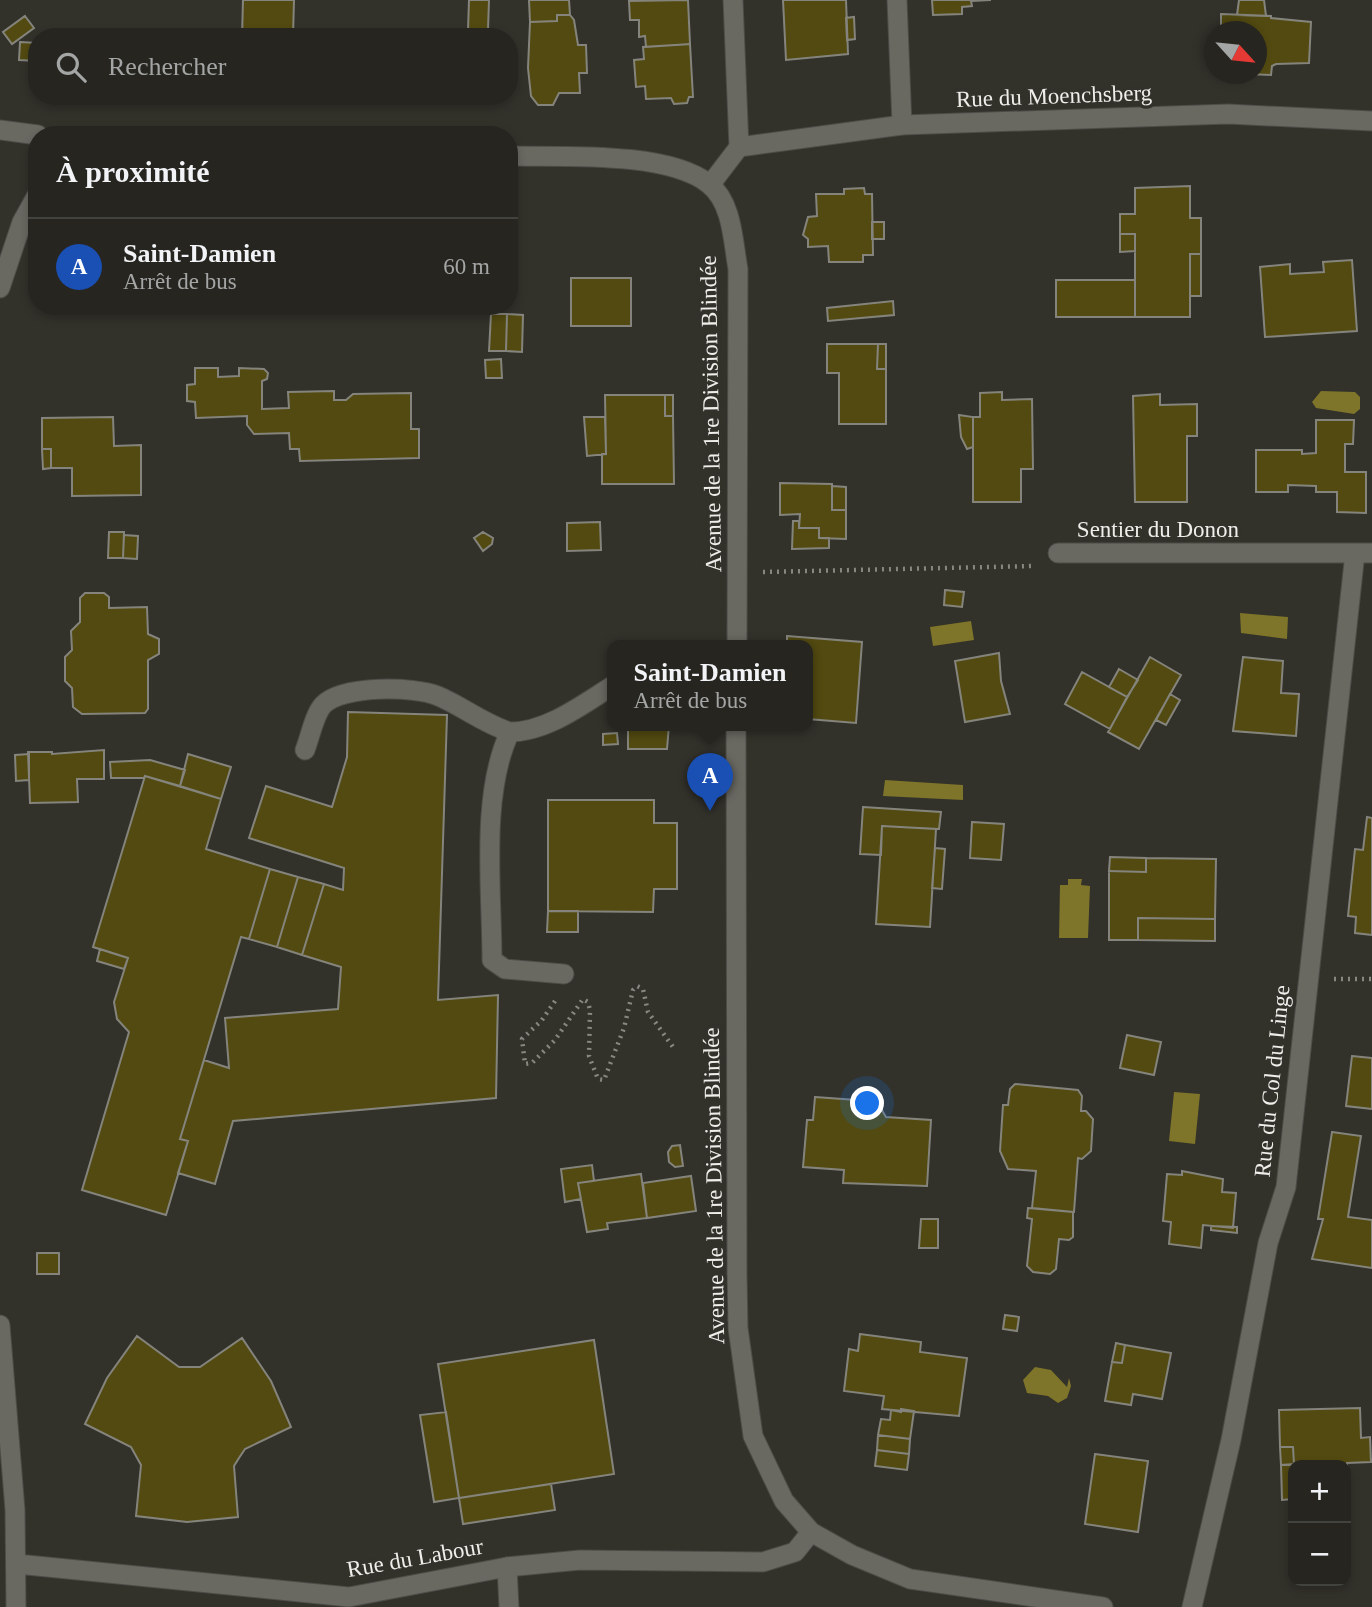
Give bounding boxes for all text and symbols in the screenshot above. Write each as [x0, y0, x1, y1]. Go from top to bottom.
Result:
north arrow [1204, 21, 1267, 84]
search box [28, 28, 518, 105]
icon: search [52, 48, 90, 86]
text: Rechercher [108, 52, 226, 81]
street label: Rue du Moenchsberg [955, 80, 1153, 112]
text: À proximité [56, 155, 210, 188]
text: Saint-Damien [123, 239, 276, 268]
text: A [71, 254, 87, 279]
text: 60 m [443, 254, 490, 279]
street label: Avenue de la 1re Division Blindée [696, 255, 726, 573]
text: Arrêt de bus [123, 269, 237, 294]
street label: Sentier du Donon [1077, 517, 1240, 542]
popup [607, 640, 813, 731]
text: Saint-Damien [633, 658, 787, 687]
text: Arrêt de bus [633, 688, 747, 713]
pin: A [687, 753, 733, 811]
street label: Rue du Col du Linge [1249, 984, 1295, 1178]
street label: Avenue de la 1re Division Blindée [699, 1027, 729, 1345]
your location [850, 1086, 884, 1120]
map controls [1288, 1460, 1351, 1586]
button: + [1288, 1460, 1351, 1523]
button: − [1288, 1523, 1351, 1586]
street label: Rue du Labour [345, 1534, 485, 1582]

